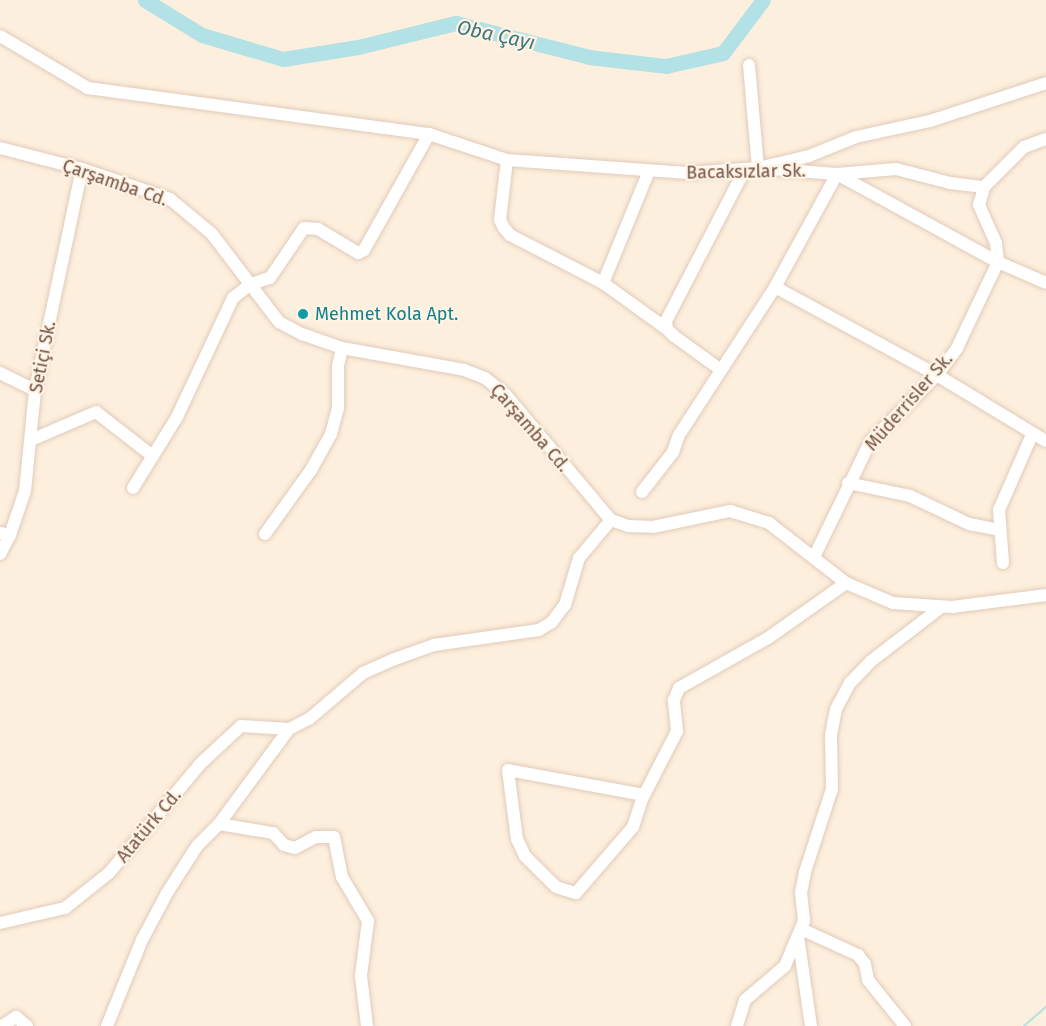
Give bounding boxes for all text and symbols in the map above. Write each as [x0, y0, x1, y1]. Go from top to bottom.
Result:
water label: Oba Çayı [455, 15, 537, 55]
street label: Çarşamba Cd. [60, 155, 170, 211]
street label: Bacaksızlar Sk. [686, 160, 806, 184]
place label: Mehmet Kola Apt. [315, 303, 458, 325]
marker: Mehmet Kola Apt. [296, 307, 310, 321]
street label: Setiçi Sk. [25, 319, 61, 395]
street label: Müderrisler Sk. [861, 349, 957, 455]
street label: Çarşamba Cd. [486, 380, 574, 476]
street label: Atatürk Cd. [112, 785, 186, 867]

